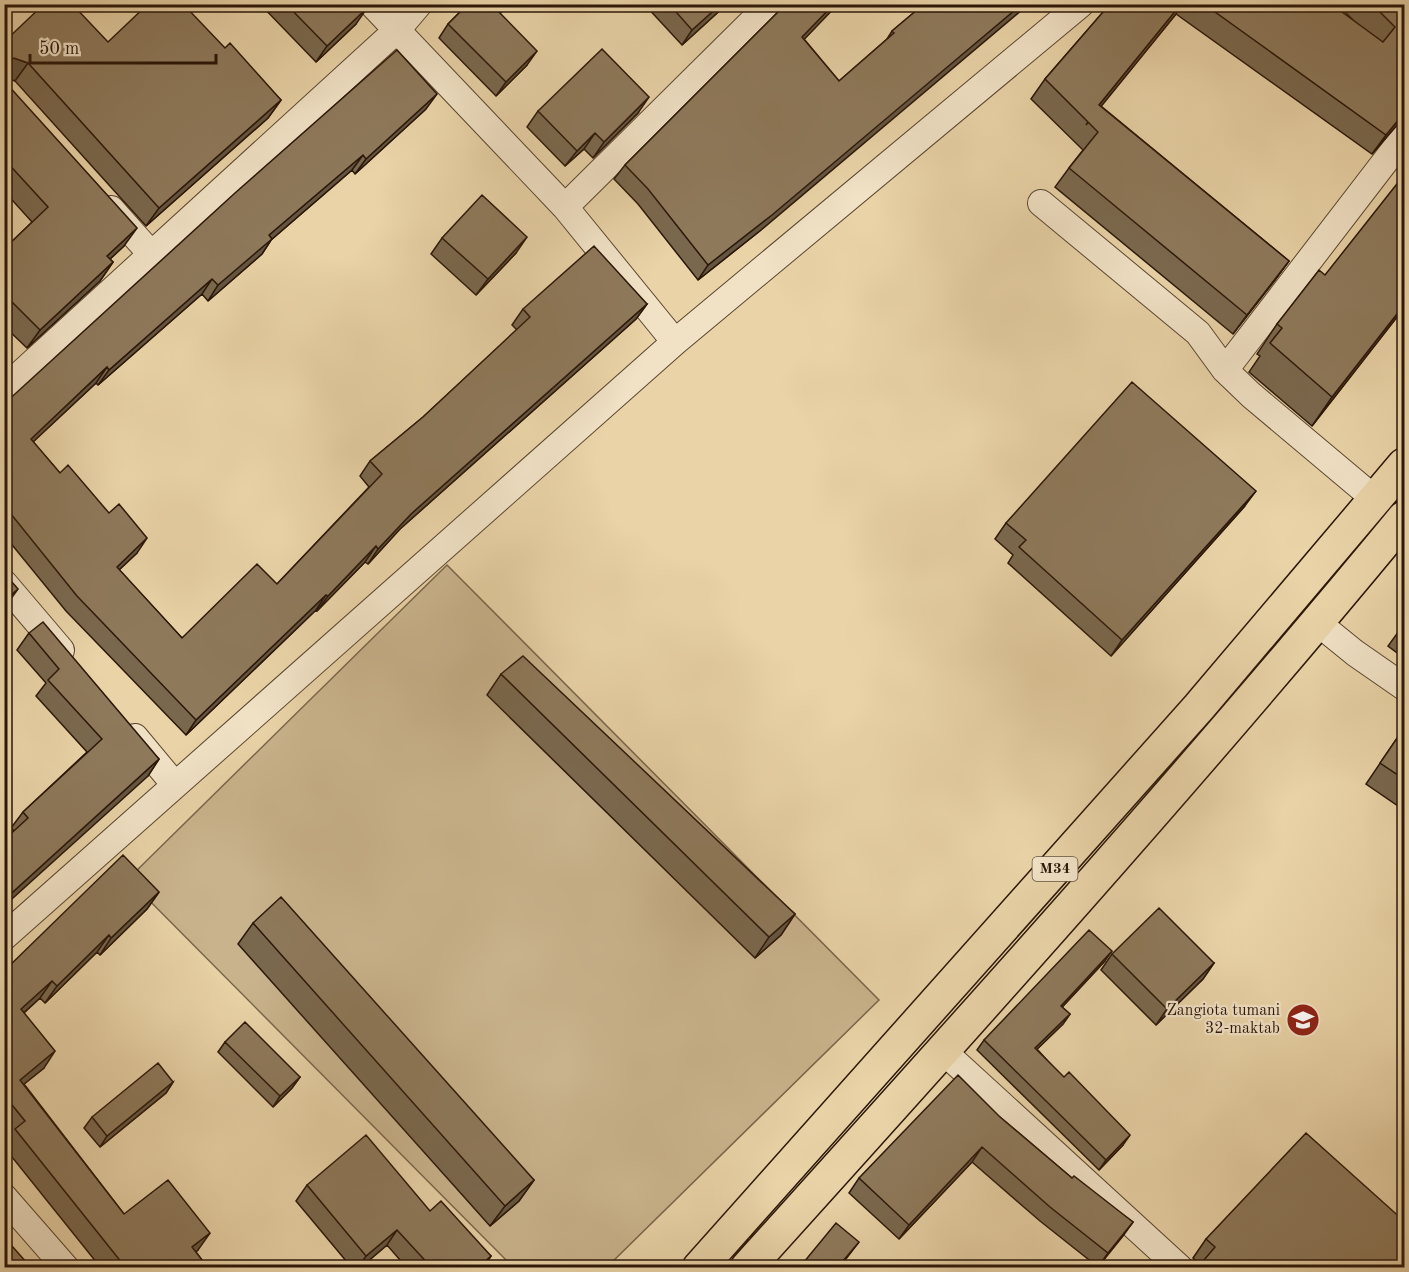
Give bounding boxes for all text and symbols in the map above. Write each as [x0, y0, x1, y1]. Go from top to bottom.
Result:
scale bar [30, 27, 216, 65]
text: 50 m [39, 40, 79, 58]
road number: M34 [1032, 857, 1078, 881]
school or university icon: Zangiota tumani 32-maktab [1285, 1002, 1321, 1038]
place label: Zangiota tumani 32-maktab [1166, 1003, 1280, 1037]

